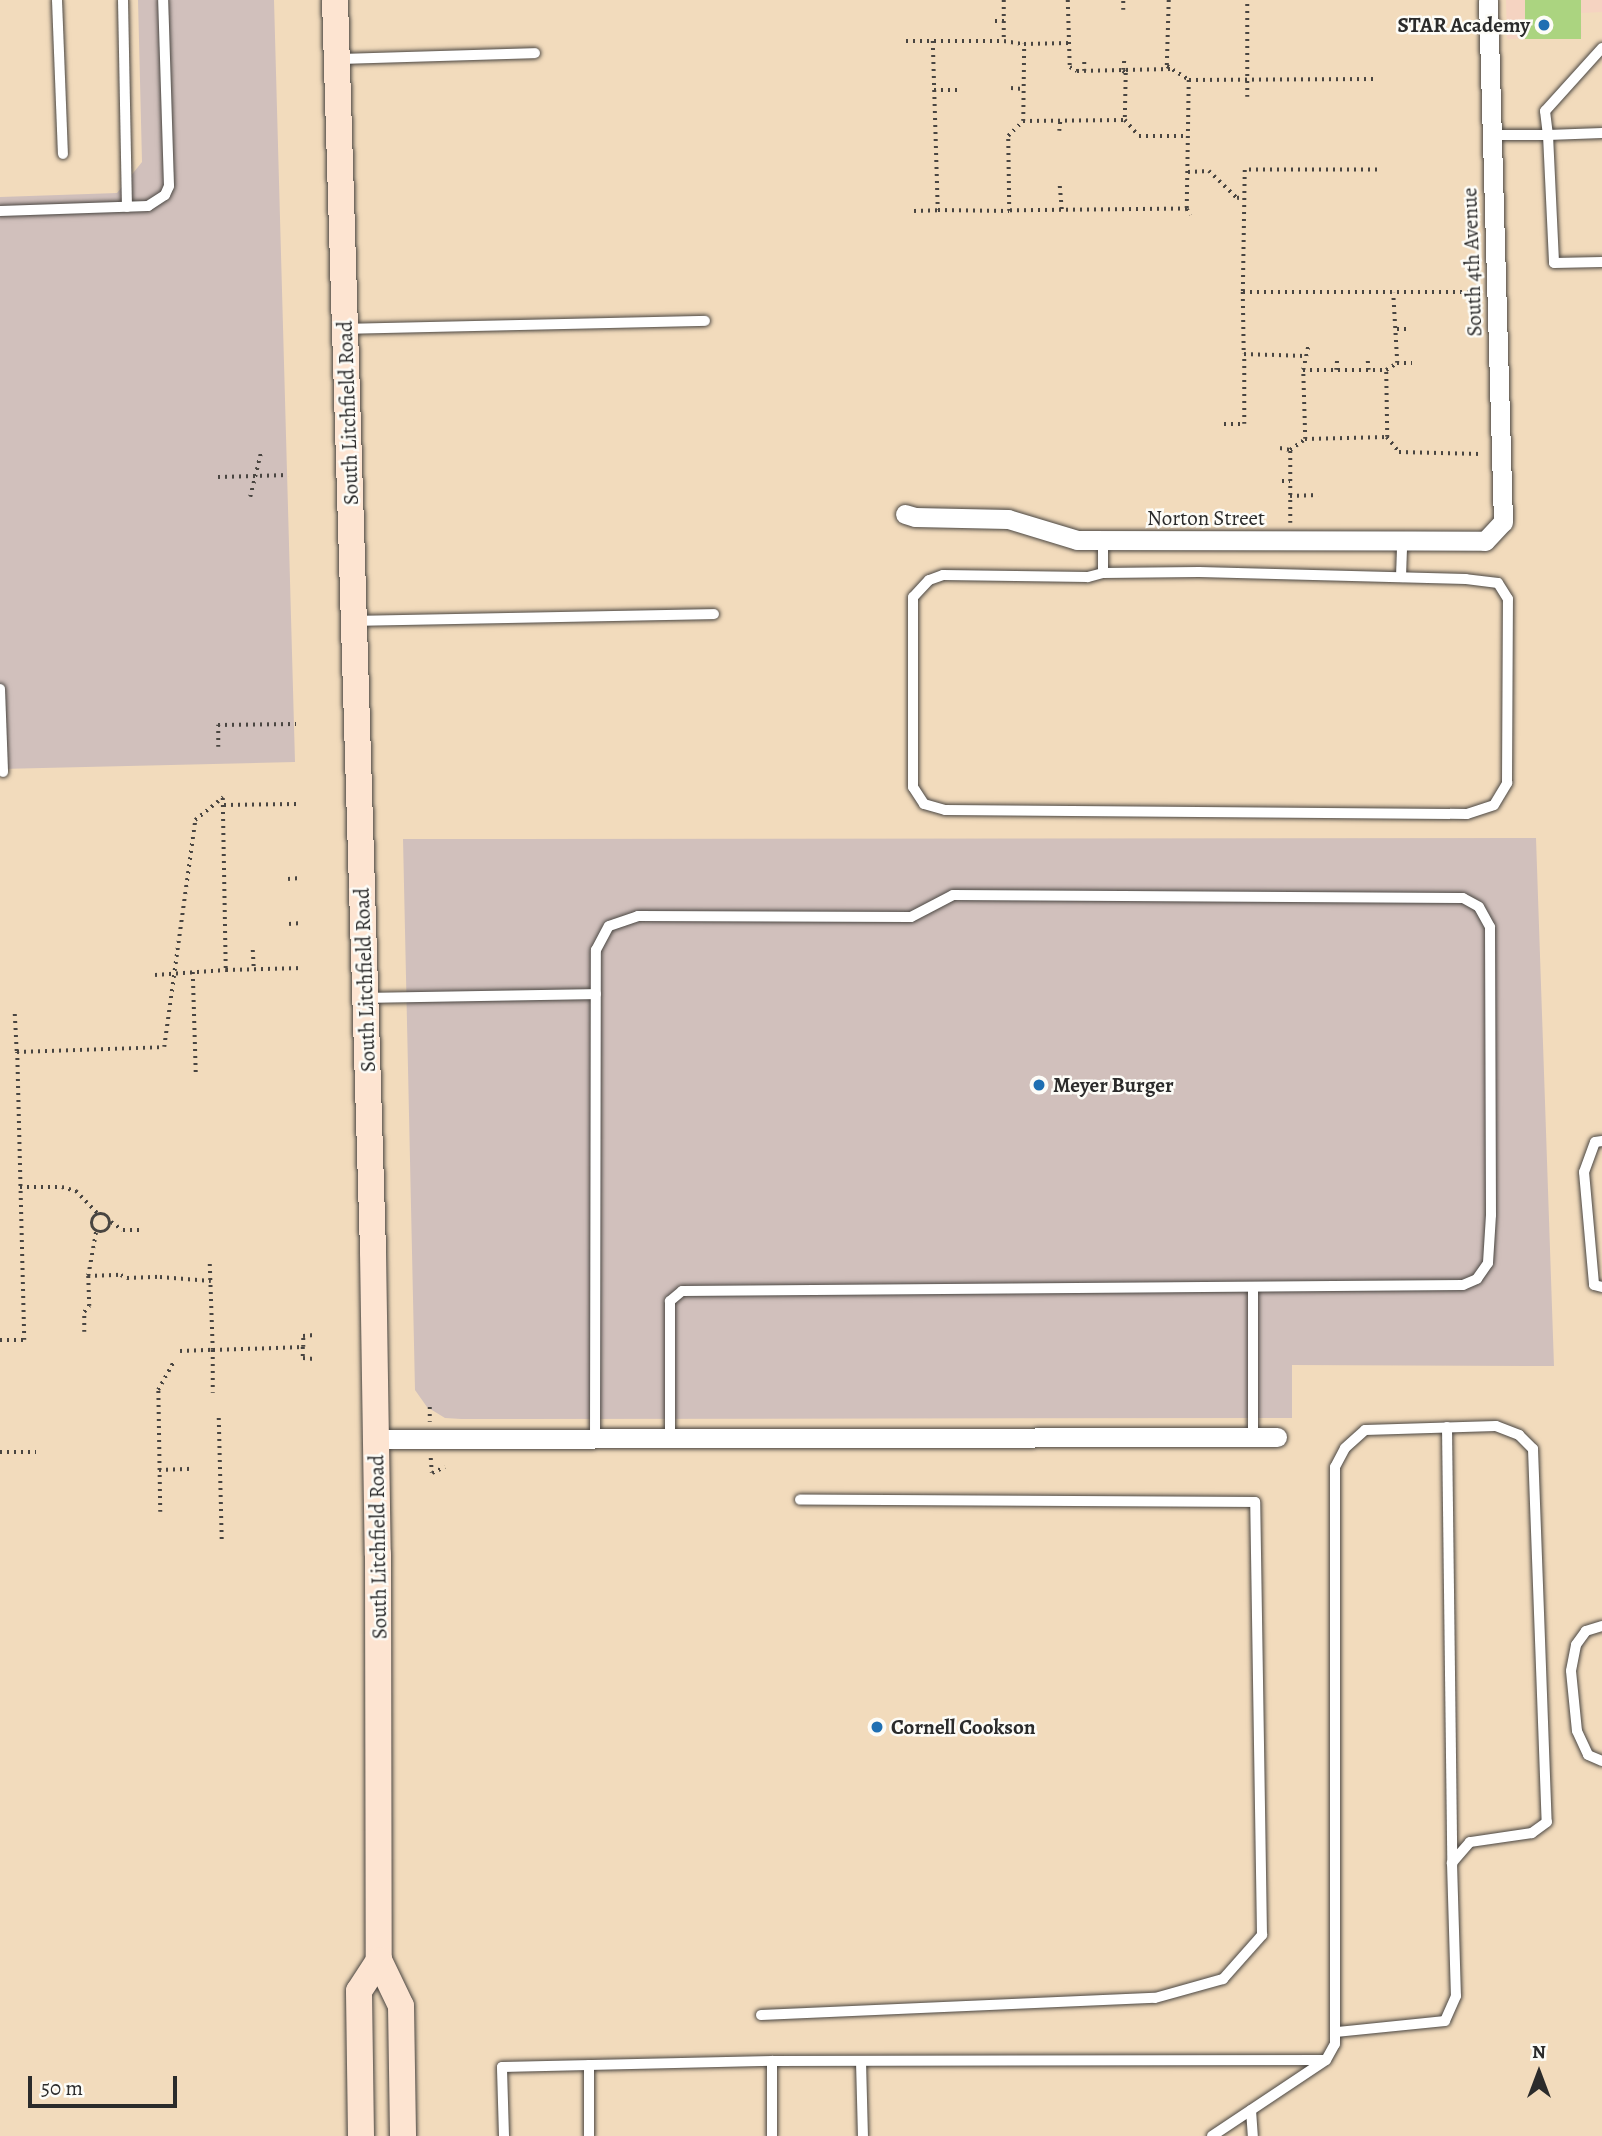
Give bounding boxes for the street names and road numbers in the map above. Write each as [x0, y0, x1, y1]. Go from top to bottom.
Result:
street label: South 4th Avenue [1457, 187, 1487, 337]
street label: South Litchfield Road [332, 320, 364, 506]
street label: Norton Street [1147, 505, 1265, 531]
street label: South Litchfield Road [349, 887, 381, 1073]
street label: South Litchfield Road [364, 1455, 392, 1639]

